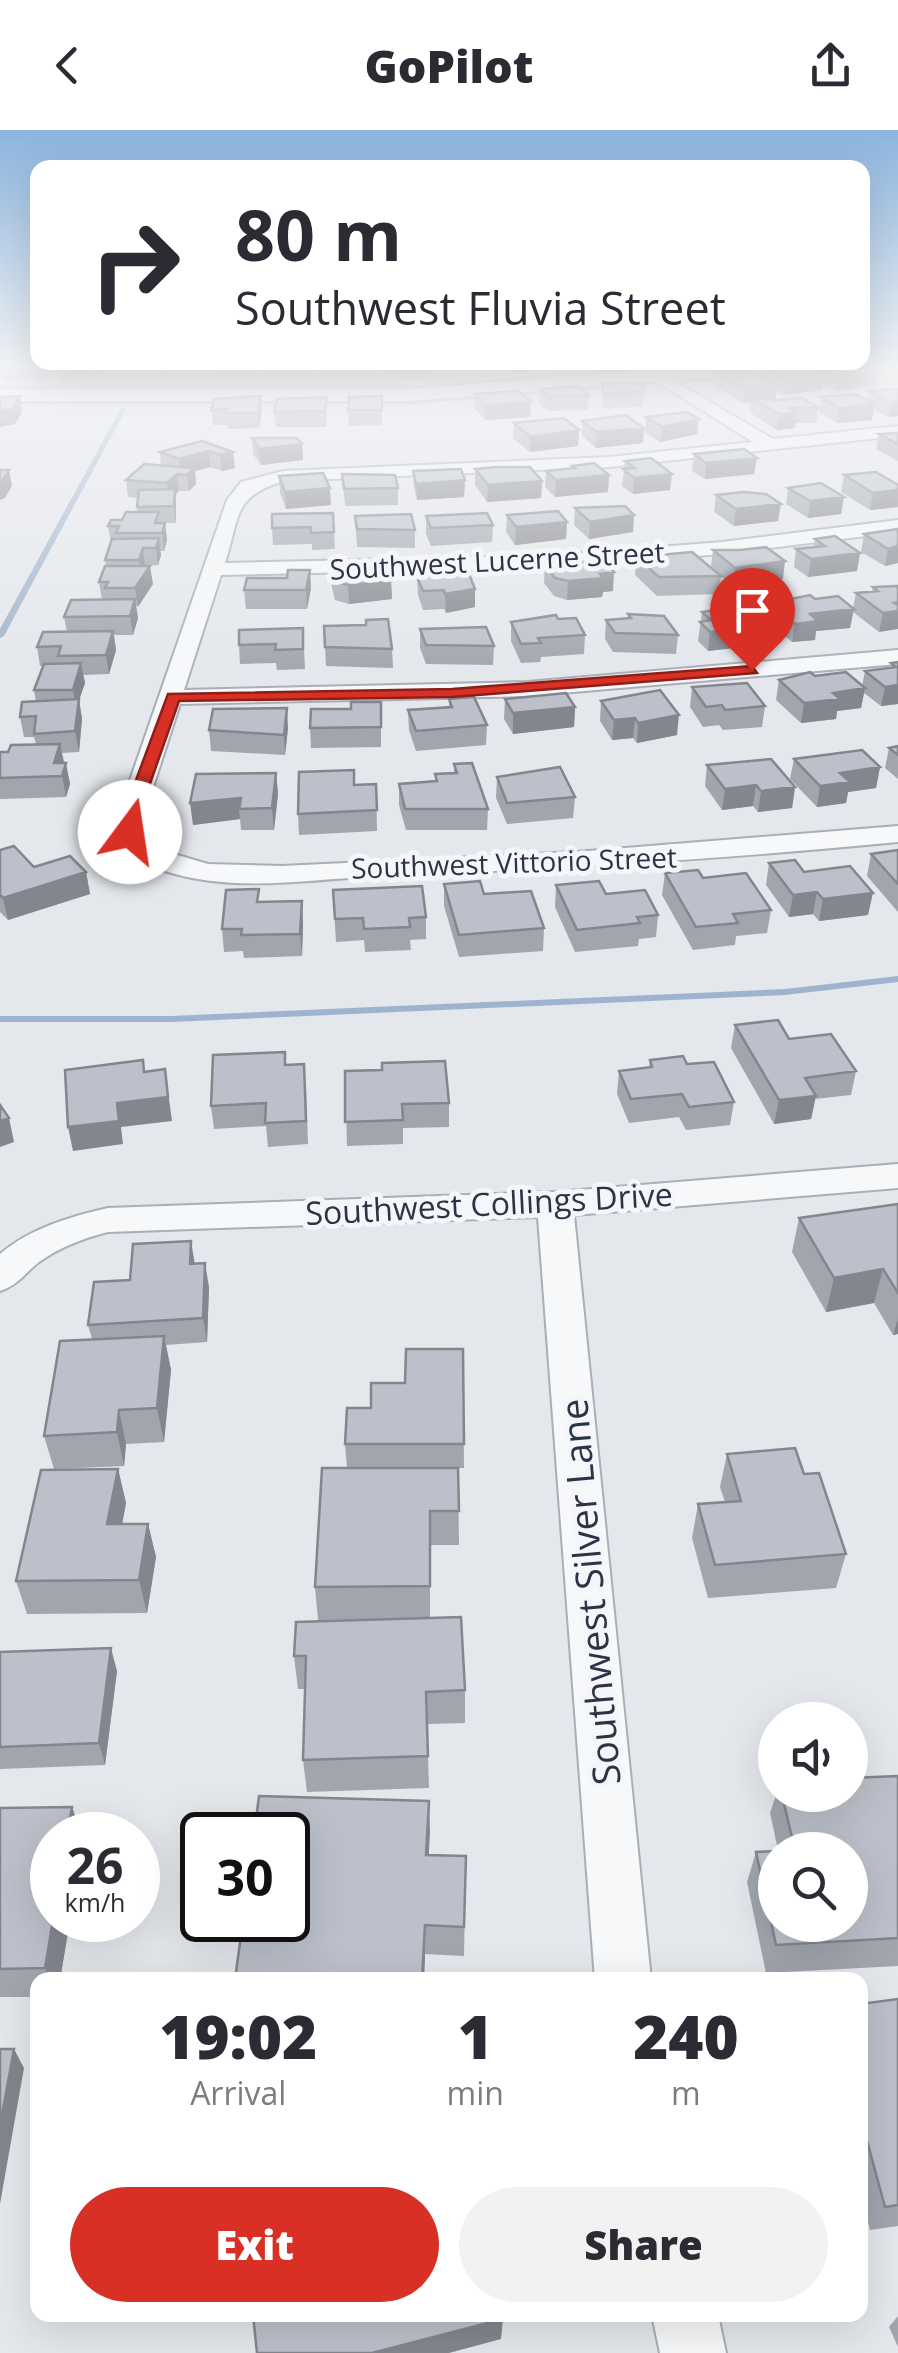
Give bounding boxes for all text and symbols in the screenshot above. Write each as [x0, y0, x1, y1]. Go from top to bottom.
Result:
text: GoPilot [365, 35, 533, 96]
icon: back [40, 38, 95, 93]
icon: share [803, 38, 858, 93]
text: 80 m [235, 186, 402, 282]
icon: right [70, 200, 200, 330]
text: Southwest Fluvia Street [235, 277, 726, 338]
street label: Southwest Lucerne Street [329, 532, 665, 588]
pin [710, 568, 795, 671]
icon: arrive [725, 583, 780, 638]
position arrow [78, 780, 182, 884]
street label: Southwest Vittorio Street [350, 837, 678, 887]
street label: Southwest Collings Drive [304, 1172, 674, 1234]
street label: Southwest Silver Lane [546, 1397, 632, 1787]
map controls [758, 1702, 868, 1942]
button: sound [758, 1702, 868, 1812]
speed limit sign: 30 [180, 1812, 310, 1942]
text: 26 [66, 1831, 124, 1899]
button: search [758, 1832, 868, 1942]
text: km/h [65, 1885, 125, 1919]
text: 19:02 [159, 1995, 317, 2077]
text: 1 [458, 1995, 493, 2077]
text: 240 [633, 1995, 739, 2077]
text: Arrival [190, 2071, 286, 2114]
text: min [447, 2071, 504, 2114]
text: m [671, 2071, 701, 2114]
button: Exit [70, 2187, 439, 2302]
button: Share [459, 2187, 828, 2302]

